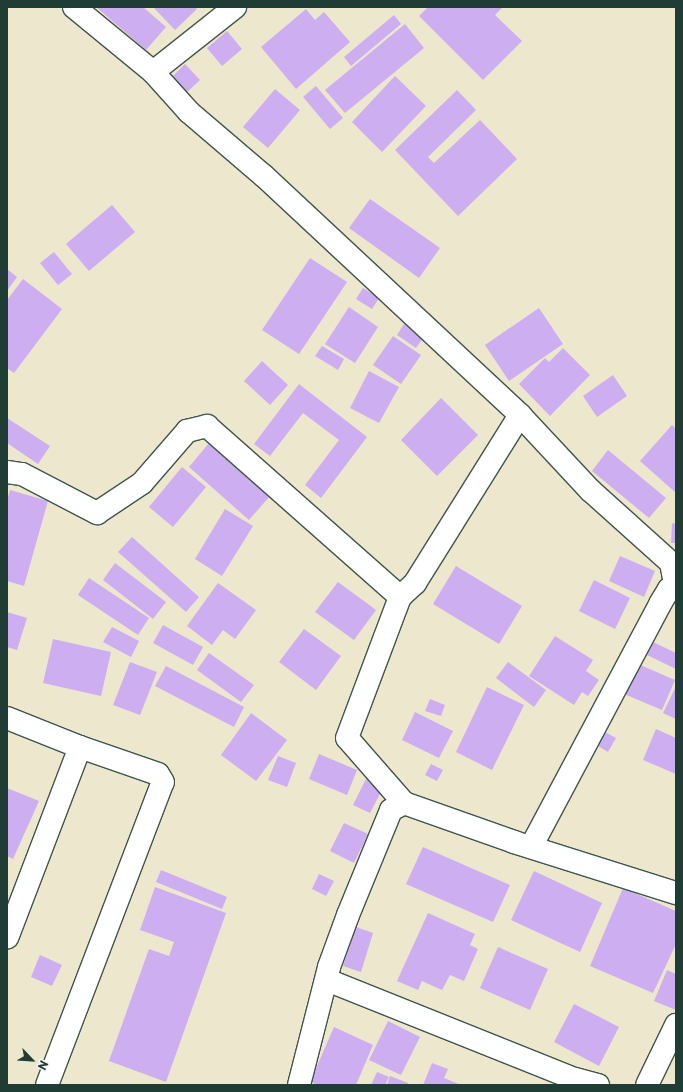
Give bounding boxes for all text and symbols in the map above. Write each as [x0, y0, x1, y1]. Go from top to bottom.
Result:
north arrow [12, 1040, 52, 1080]
text: N [34, 1058, 53, 1073]

